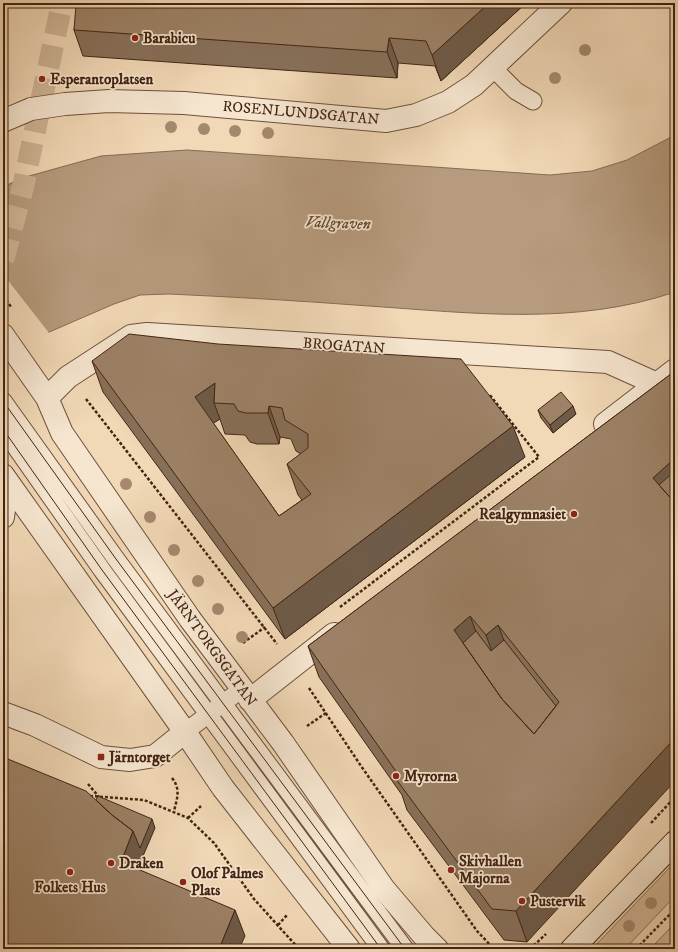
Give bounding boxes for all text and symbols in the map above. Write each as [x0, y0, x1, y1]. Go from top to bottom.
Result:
place label: Barabicu [143, 29, 196, 48]
marker: Barabicu [130, 33, 140, 43]
place label: Esperantoplatsen [50, 70, 154, 89]
marker: Esperantoplatsen [37, 74, 47, 84]
street label: ROSENLUNDSGATAN [222, 97, 380, 129]
water label: Vallgraven [305, 212, 371, 234]
street label: BROGATAN [302, 334, 386, 358]
place label: Realgymnasiet [479, 505, 566, 524]
marker: Realgymnasiet [569, 509, 579, 519]
street label: JÄRNTORGSGATAN [162, 584, 261, 710]
place label: Järntorget [107, 748, 171, 767]
marker: Järntorget [96, 752, 106, 762]
place label: Myrorna [404, 767, 458, 786]
marker: Myrorna [391, 771, 401, 781]
place label: Skivhallen Majorna [459, 852, 522, 888]
place label: Draken [119, 854, 164, 873]
marker: Draken [106, 858, 116, 868]
place label: Olof Palmes Plats [191, 864, 263, 900]
marker: Skivhallen Majorna [446, 865, 456, 875]
marker: Folkets Hus [65, 867, 75, 877]
marker: Olof Palmes Plats [178, 877, 188, 887]
place label: Folkets Hus [34, 878, 106, 897]
place label: Pustervik [530, 892, 586, 911]
marker: Pustervik [517, 896, 527, 906]

